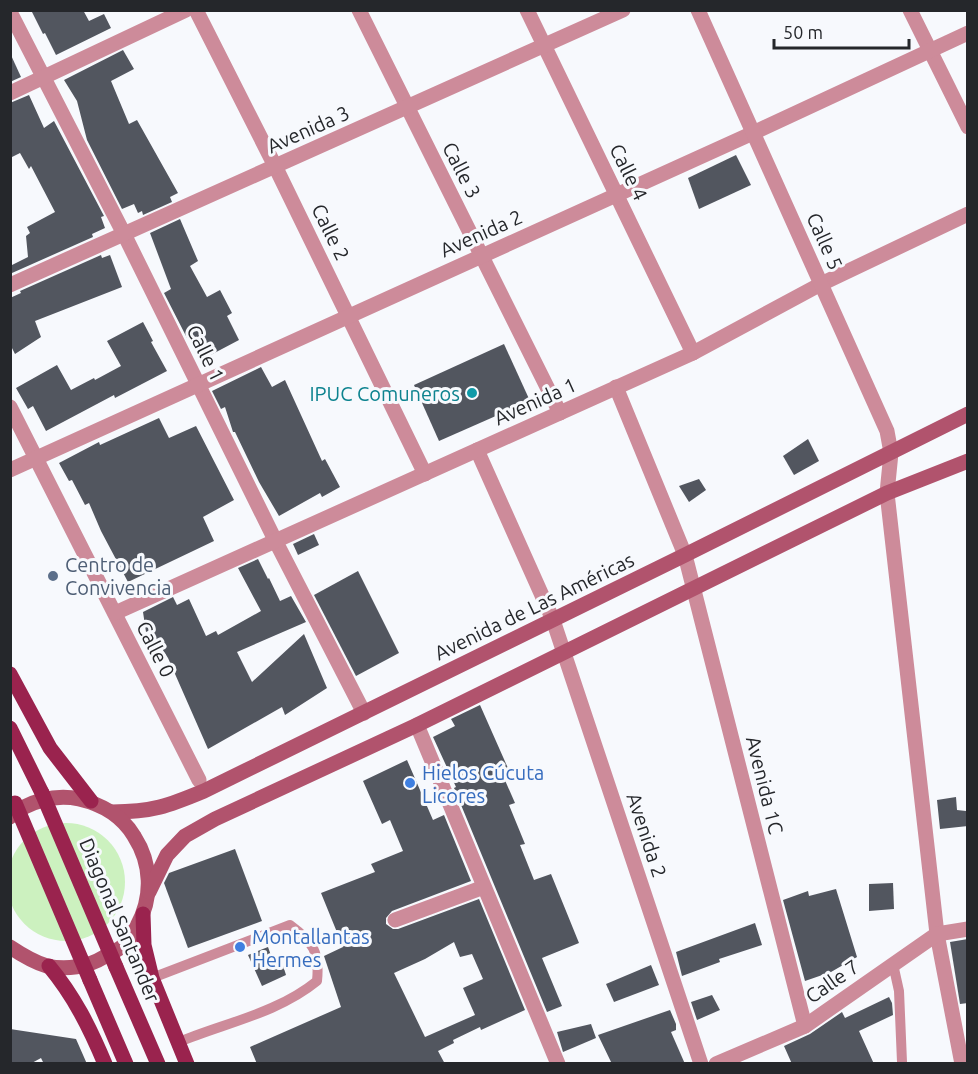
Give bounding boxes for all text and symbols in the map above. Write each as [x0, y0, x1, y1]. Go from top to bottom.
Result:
scale bar [774, 12, 909, 50]
text: 50 m [783, 22, 823, 42]
street label: Avenida 3 [263, 101, 353, 157]
street label: Calle 3 [438, 138, 486, 202]
street label: Calle 4 [606, 140, 652, 204]
street label: Calle 2 [308, 200, 354, 264]
street label: Avenida 2 [436, 205, 526, 261]
street label: Calle 5 [802, 209, 848, 273]
street label: Calle 1 [183, 321, 229, 385]
street label: Avenida 1 [490, 373, 580, 429]
place label: IPUC Comuneros [309, 382, 460, 405]
marker: IPUC Comuneros [465, 386, 479, 400]
street label: Avenida de Las Américas [430, 548, 638, 664]
place label: Centro de Convivencia [65, 553, 172, 599]
marker: Centro de Convivencia [46, 569, 60, 583]
street label: Calle 0 [132, 617, 180, 681]
street label: Avenida 1C [742, 734, 788, 836]
place label: Hielos Cúcuta Licores [422, 761, 544, 807]
marker: Hielos Cúcuta Licores [403, 776, 417, 790]
street label: Avenida 2 [623, 790, 671, 880]
street label: Diagonal Santander [75, 834, 165, 1006]
place label: Montallantas Hermes [252, 925, 370, 971]
marker: Montallantas Hermes [233, 940, 247, 954]
street label: Calle 7 [801, 954, 863, 1008]

